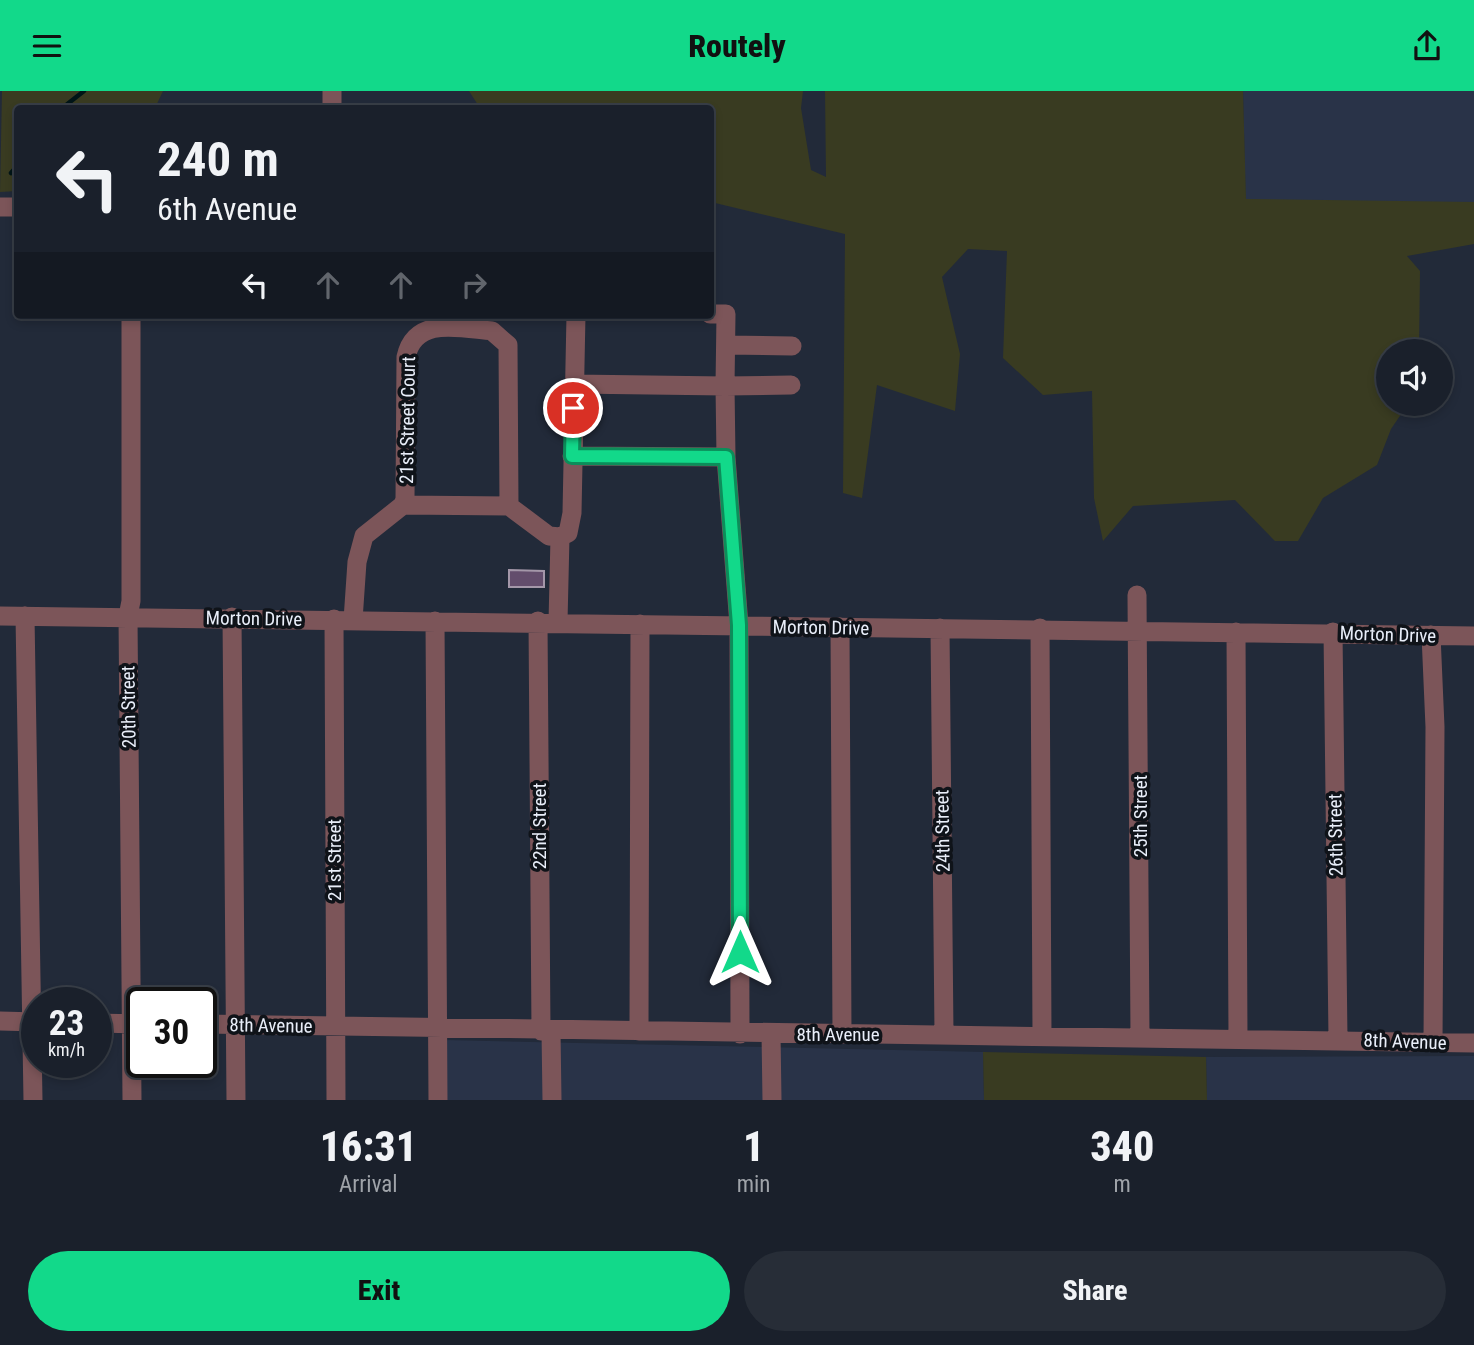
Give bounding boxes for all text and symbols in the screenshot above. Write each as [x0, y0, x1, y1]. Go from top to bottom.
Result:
icon: menu [28, 27, 66, 65]
text: Routely [688, 27, 786, 65]
icon: share [1408, 27, 1446, 65]
text: 240 m [157, 131, 279, 188]
icon: left [42, 133, 133, 224]
text: 6th Avenue [157, 190, 297, 228]
icon: left [236, 266, 274, 304]
icon: ahead [309, 266, 347, 304]
icon: ahead [382, 266, 420, 304]
icon: right [455, 266, 493, 304]
map controls [1376, 339, 1453, 416]
button: sound [1376, 339, 1453, 416]
street label: 21st Street Court [395, 356, 420, 484]
pin [543, 378, 603, 438]
icon: arrive [554, 389, 592, 427]
street label: Morton Drive [206, 606, 303, 631]
street label: Morton Drive [773, 615, 870, 640]
street label: Morton Drive [1339, 621, 1437, 648]
street label: 20th Street [116, 666, 141, 748]
street label: 25th Street [1129, 775, 1152, 857]
street label: 22nd Street [528, 783, 551, 869]
street label: 24th Street [930, 790, 955, 872]
street label: 26th Street [1323, 794, 1348, 876]
street label: 21st Street [323, 819, 346, 901]
position arrow [703, 915, 777, 989]
speed limit sign: 30 [126, 987, 217, 1078]
text: 23 [49, 1003, 84, 1044]
street label: 8th Avenue [229, 1013, 313, 1038]
street label: 8th Avenue [796, 1023, 880, 1046]
street label: 8th Avenue [1363, 1029, 1447, 1054]
text: km/h [48, 1039, 85, 1060]
text: 16:31 [320, 1122, 417, 1171]
text: 1 [743, 1122, 764, 1171]
text: 340 [1090, 1122, 1154, 1171]
text: Arrival [339, 1171, 398, 1198]
text: min [737, 1171, 770, 1198]
text: m [1114, 1171, 1131, 1198]
button: Exit [28, 1251, 730, 1331]
button: Share [744, 1251, 1446, 1331]

